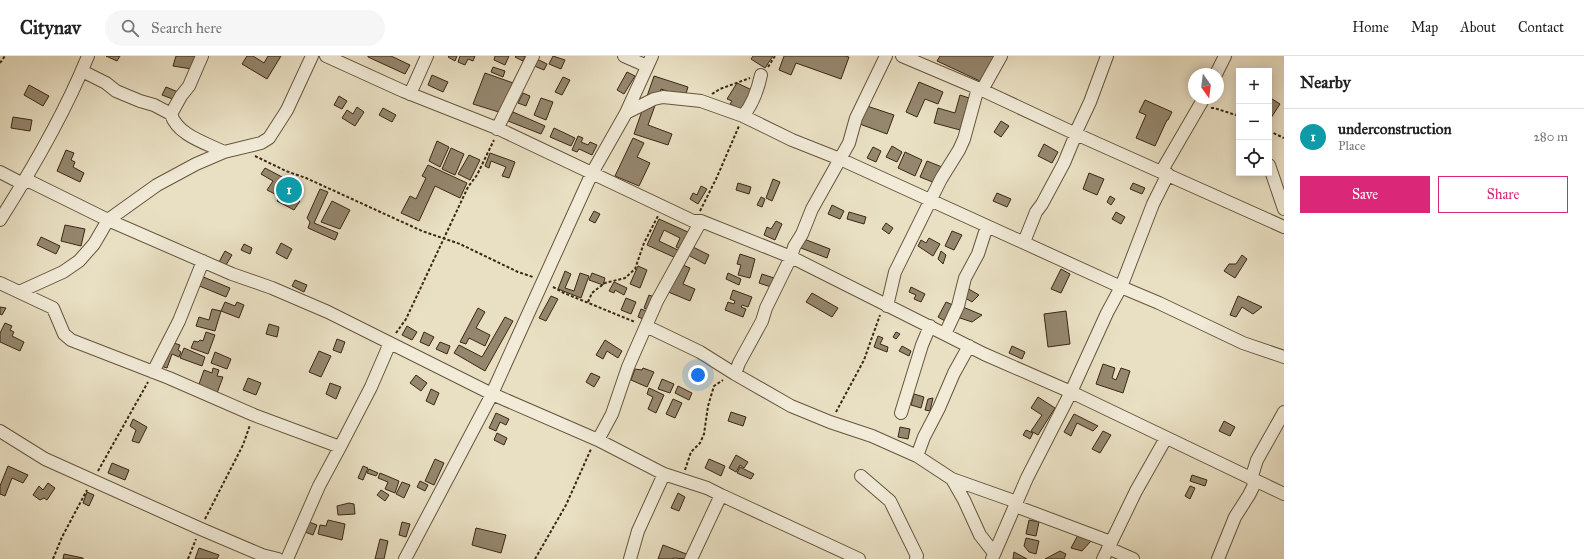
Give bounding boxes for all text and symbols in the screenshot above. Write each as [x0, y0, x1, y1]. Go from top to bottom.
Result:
search box [105, 10, 385, 46]
text: Citynav [20, 16, 81, 39]
icon: search [119, 17, 141, 39]
text: Search here [151, 19, 222, 37]
text: Home [1352, 19, 1389, 36]
text: Map [1411, 19, 1438, 36]
text: About [1460, 19, 1496, 36]
text: Contact [1518, 19, 1564, 36]
north arrow [1188, 68, 1224, 104]
map controls [1236, 68, 1272, 176]
button: + [1236, 68, 1272, 104]
text: Nearby [1300, 72, 1351, 93]
button: − [1236, 104, 1272, 140]
text: underconstruction [1338, 120, 1452, 138]
text: 1 [1310, 129, 1316, 145]
text: 280 m [1533, 129, 1568, 145]
text: Place [1338, 138, 1365, 154]
button: locate [1236, 140, 1272, 176]
pin: 1 [276, 175, 302, 205]
button: Save [1300, 176, 1430, 213]
button: Share [1438, 176, 1568, 213]
your location [688, 365, 708, 385]

